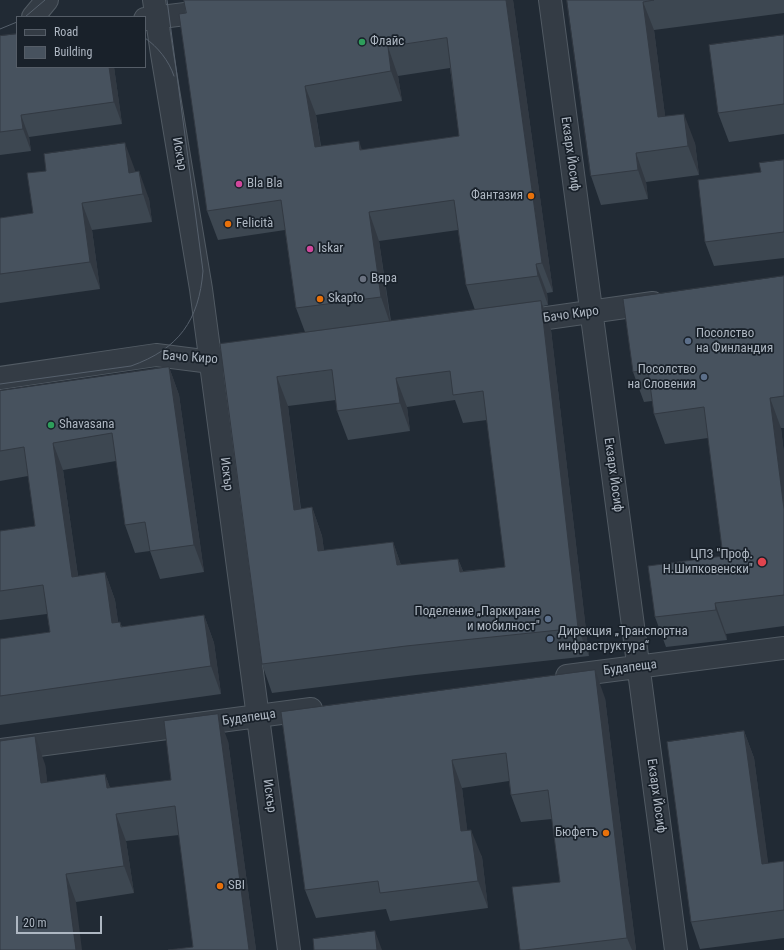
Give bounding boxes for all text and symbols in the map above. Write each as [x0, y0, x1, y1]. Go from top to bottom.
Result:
legend [16, 16, 146, 68]
text: Road [54, 25, 78, 39]
place label: Флайс [370, 34, 404, 50]
marker: Флайс [357, 37, 367, 47]
text: Building [54, 45, 92, 59]
street label: Екзарх Йосиф [557, 116, 583, 192]
street label: Искър [168, 136, 190, 172]
place label: Bla Bla [247, 176, 283, 192]
marker: Bla Bla [234, 179, 244, 189]
place label: Фантазия [471, 188, 523, 204]
marker: Фантазия [526, 191, 536, 201]
place label: Felicità [236, 216, 273, 232]
marker: Felicità [223, 219, 233, 229]
place label: Iskar [318, 241, 343, 257]
marker: Iskar [305, 244, 315, 254]
place label: Вяра [371, 271, 397, 287]
marker: Вяра [358, 274, 368, 284]
place label: Skapto [328, 291, 363, 307]
marker: Skapto [315, 294, 325, 304]
street label: Бачо Киро [542, 303, 600, 327]
place label: Посолство на Финландия [696, 326, 773, 357]
marker: Посолство на Финландия [683, 336, 693, 346]
street label: Бачо Киро [162, 348, 218, 368]
place label: Посолство на Словения [628, 362, 696, 393]
marker: Посолство на Словения [699, 372, 709, 382]
place label: Shavasana [59, 417, 115, 433]
marker: Shavasana [46, 420, 56, 430]
street label: Екзарх Йосиф [600, 437, 626, 513]
street label: Искър [216, 456, 236, 492]
place label: ЦПЗ "Проф. Н.Шипковенски" [663, 547, 753, 578]
marker: ЦПЗ "Проф. Н.Шипковенски" [756, 556, 768, 568]
place label: Поделение „Паркиране и мобилност" [415, 604, 540, 635]
marker: Поделение „Паркиране и мобилност" [543, 614, 553, 624]
place label: Дирекция „Транспортна инфраструктура“ [558, 624, 688, 655]
marker: Дирекция „Транспортна инфраструктура“ [545, 634, 555, 644]
street label: Будапеща [602, 657, 658, 679]
street label: Будапеща [221, 707, 277, 729]
street label: Екзарх Йосиф [643, 758, 669, 834]
street label: Искър [259, 778, 279, 814]
place label: Бюфетъ [555, 825, 598, 841]
marker: Бюфетъ [601, 828, 611, 838]
place label: SBI [228, 878, 245, 894]
marker: SBI [215, 881, 225, 891]
scale bar [18, 908, 104, 934]
text: 20 m [23, 916, 47, 930]

